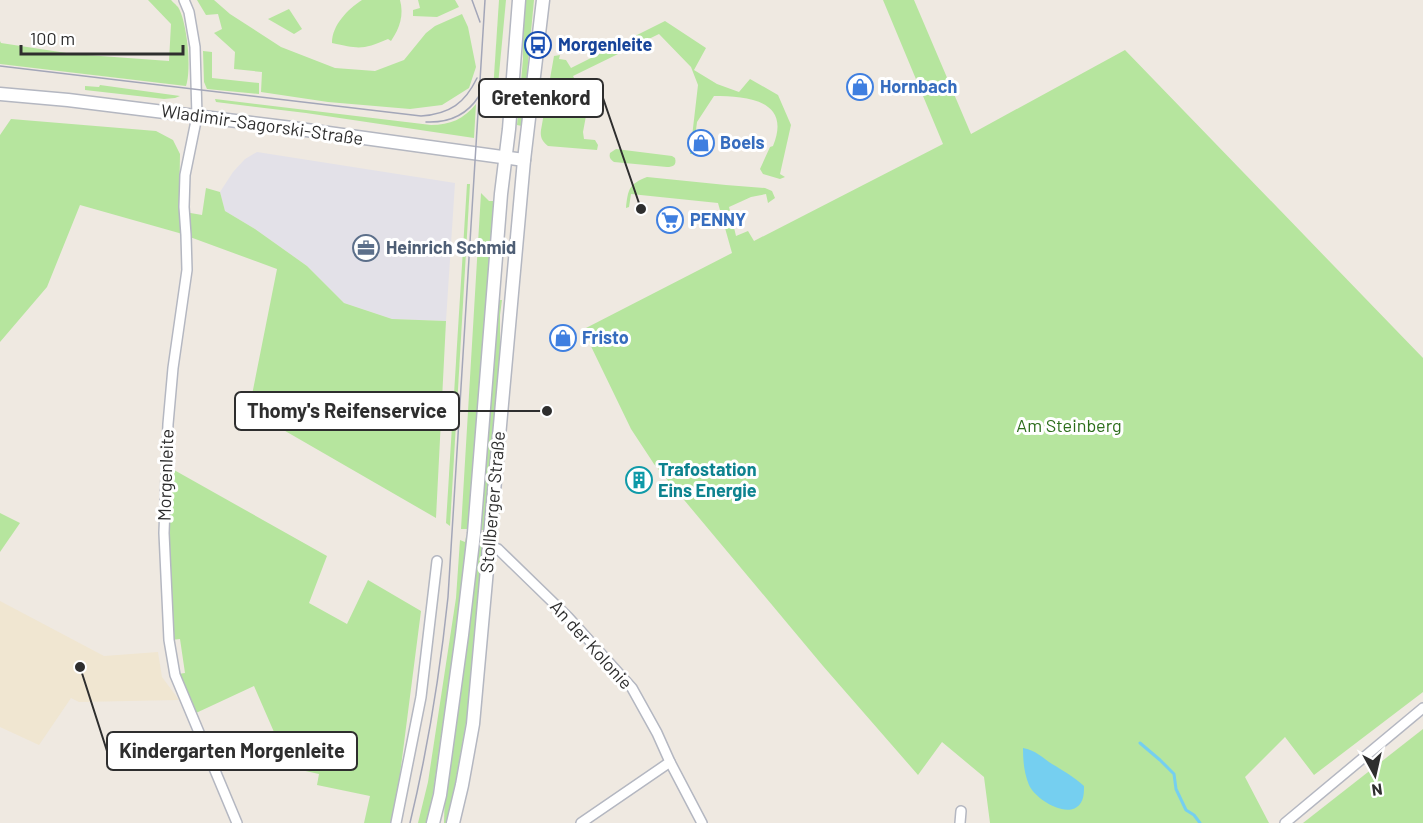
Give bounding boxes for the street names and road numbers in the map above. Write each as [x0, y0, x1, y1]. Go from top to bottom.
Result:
street label: Wladimir-Sagorski-Straße [160, 99, 365, 149]
street label: Morgenleite [152, 429, 178, 521]
street label: Stollberger Straße [475, 430, 509, 574]
street label: An der Kolonie [546, 595, 637, 693]

